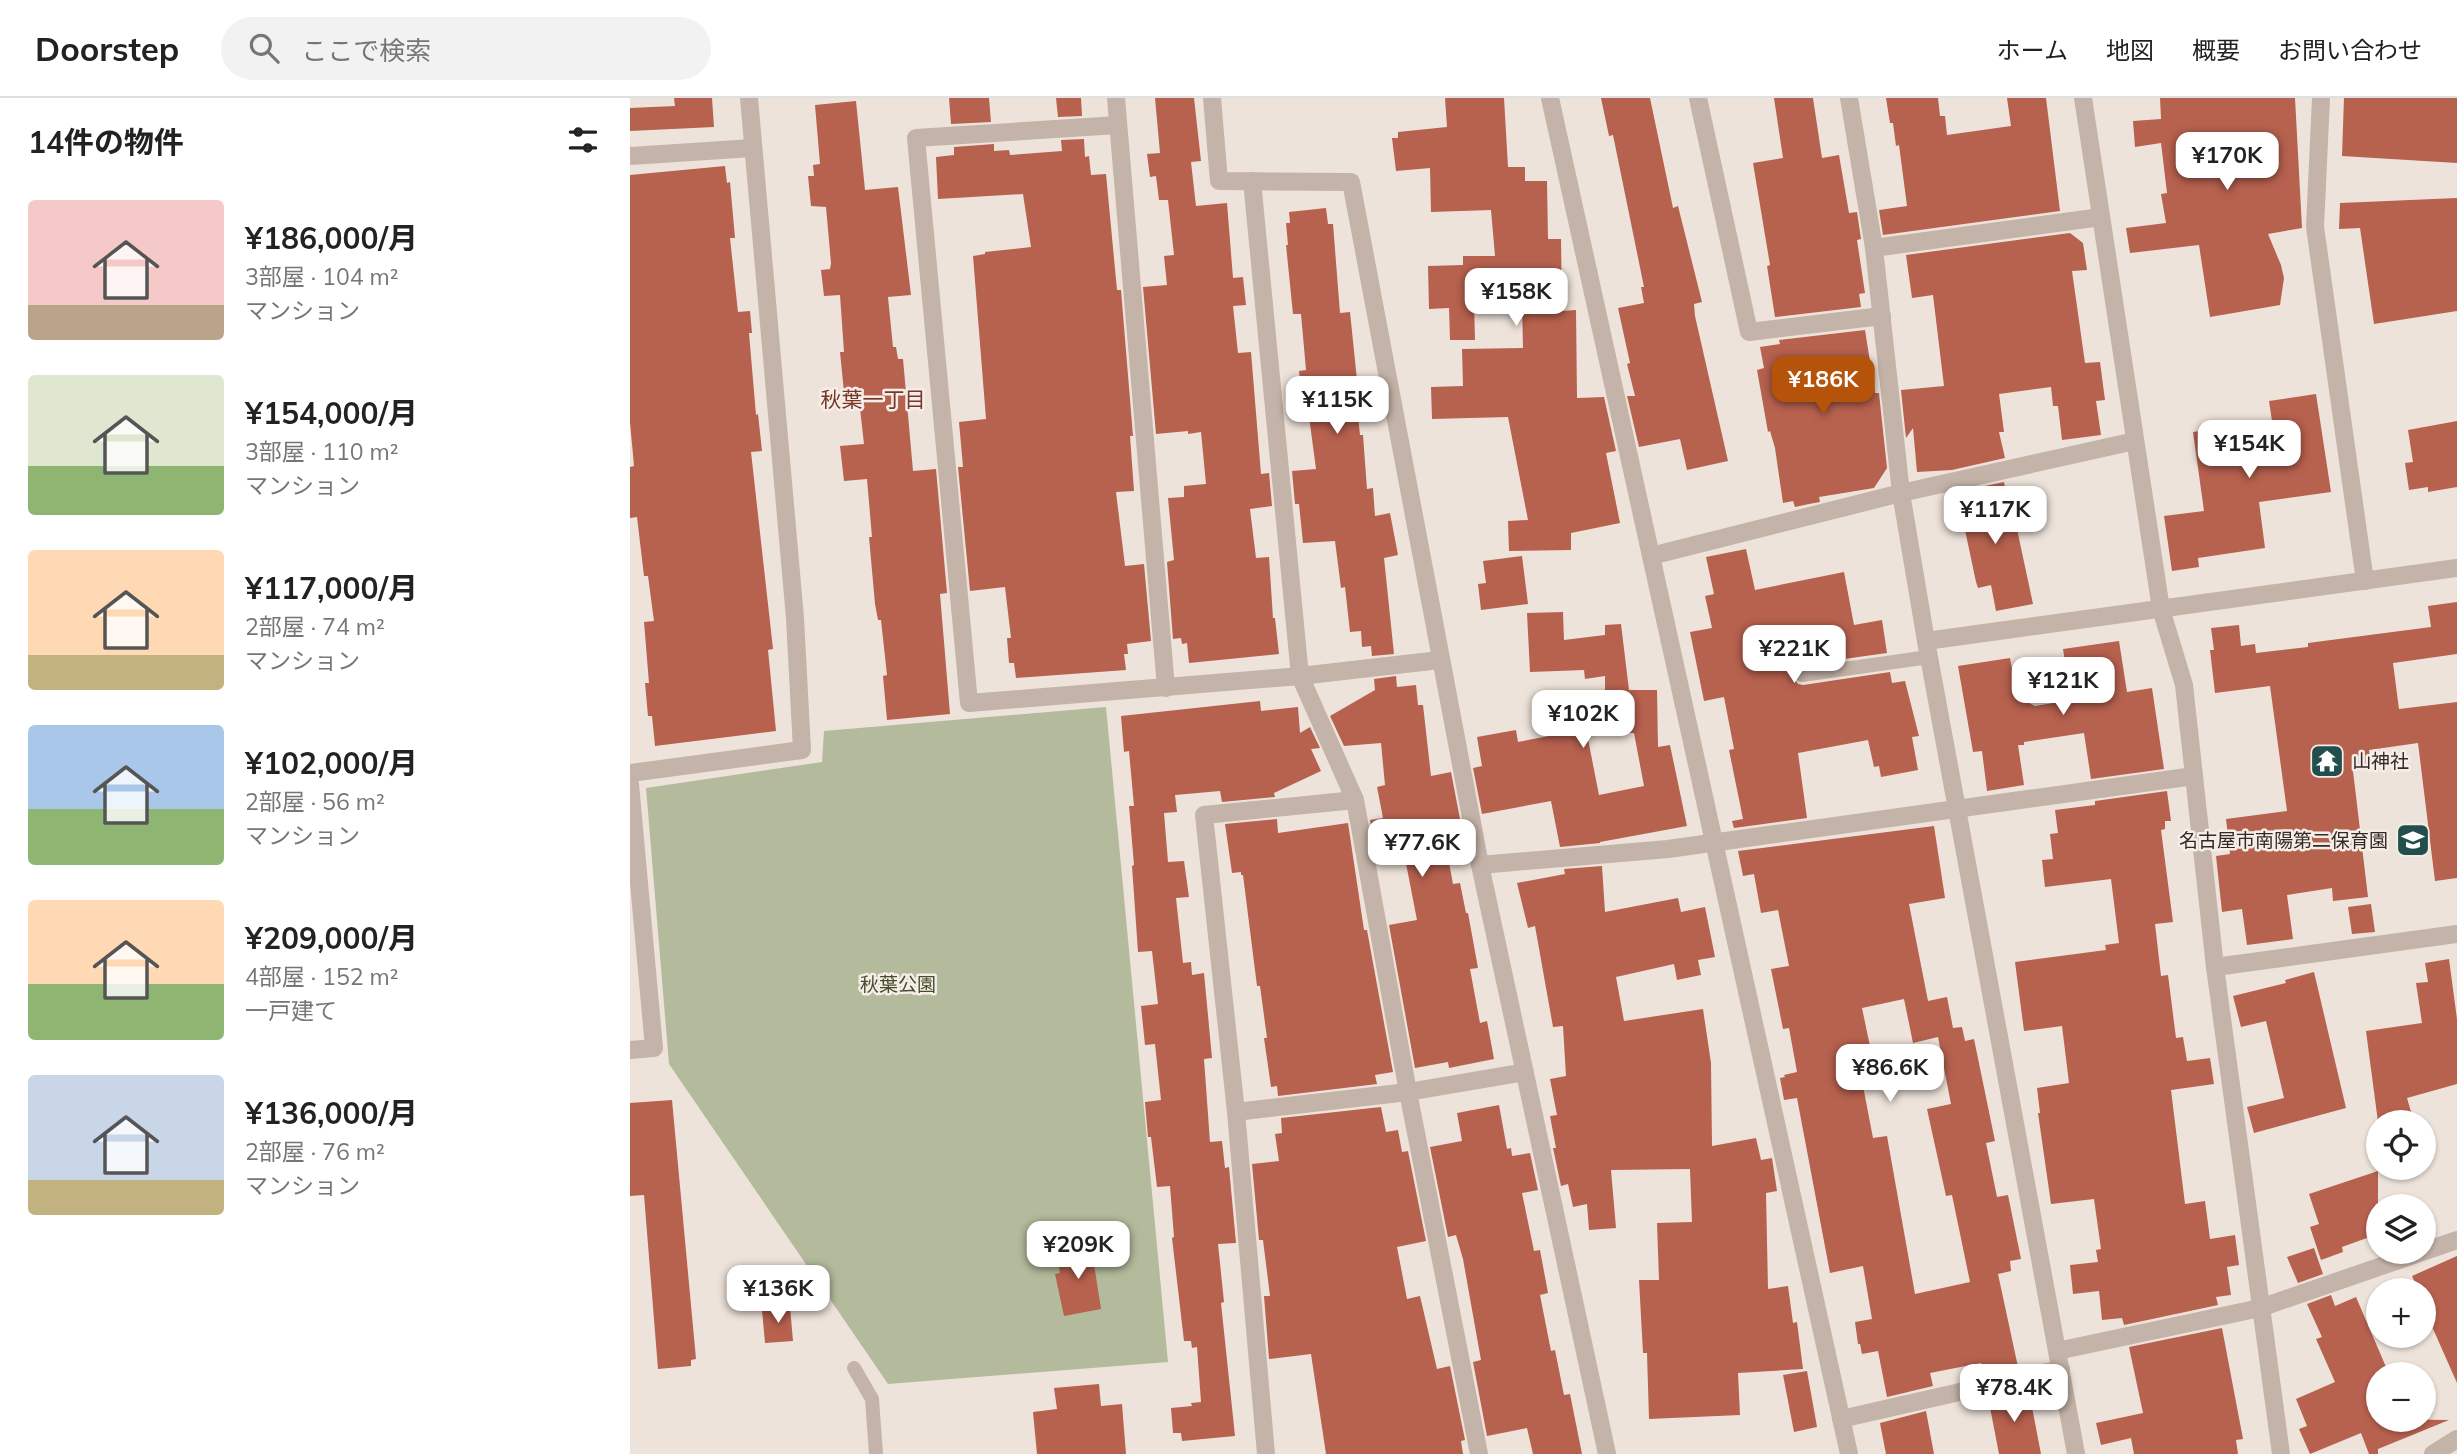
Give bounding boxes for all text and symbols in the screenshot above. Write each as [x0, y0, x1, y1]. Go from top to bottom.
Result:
search box [221, 17, 711, 80]
text: Doorstep [35, 28, 179, 69]
icon: search [245, 29, 283, 67]
text: ここで検索 [301, 34, 431, 67]
text: ホーム [1997, 35, 2068, 65]
text: 地図 [2106, 35, 2154, 65]
text: 概要 [2192, 35, 2240, 65]
text: お問い合わせ [2278, 35, 2422, 65]
icon: filters [564, 121, 602, 159]
text: 14件の物件 [28, 123, 184, 161]
pin: ¥170K [2178, 132, 2276, 192]
text: ¥170K [2192, 140, 2262, 169]
text: ¥186,000/月 [245, 219, 418, 257]
icon: home [84, 228, 168, 312]
text: 3部屋 · 104 m² [245, 262, 398, 291]
pin: ¥158K [1467, 268, 1565, 328]
text: ¥158K [1481, 276, 1551, 305]
text: マンション [245, 296, 360, 325]
pin: ¥186K [1774, 356, 1872, 416]
text: ¥186K [1788, 364, 1858, 393]
pin: ¥115K [1288, 376, 1386, 436]
text: ¥115K [1302, 384, 1372, 413]
district label: 秋葉一丁目 [821, 386, 926, 412]
text: ¥154,000/月 [245, 394, 418, 432]
icon: home [84, 403, 168, 487]
pin: ¥154K [2200, 420, 2298, 480]
text: ¥154K [2214, 428, 2284, 457]
text: 3部屋 · 110 m² [245, 437, 398, 466]
text: マンション [245, 471, 360, 500]
pin: ¥117K [1946, 486, 2044, 546]
text: ¥117K [1960, 494, 2030, 523]
text: ¥117,000/月 [245, 569, 418, 607]
icon: home [84, 578, 168, 662]
text: 2部屋 · 74 m² [245, 612, 385, 641]
pin: ¥221K [1745, 626, 1843, 685]
text: ¥221K [1759, 633, 1829, 662]
text: マンション [245, 646, 360, 675]
pin: ¥121K [2014, 658, 2112, 717]
text: ¥121K [2028, 665, 2098, 694]
pin: ¥102K [1534, 690, 1632, 750]
text: ¥102K [1548, 698, 1618, 727]
temple icon: 山神社 [2308, 742, 2346, 780]
text: ¥102,000/月 [245, 744, 418, 782]
place label: 山神社 [2352, 749, 2409, 773]
icon: home [84, 753, 168, 837]
text: 2部屋 · 56 m² [245, 787, 385, 816]
pin: ¥77.6K [1365, 820, 1479, 879]
text: マンション [245, 821, 360, 850]
school or university icon: 名古屋市南陽第二保育園 [2394, 821, 2432, 859]
text: ¥77.6K [1384, 827, 1460, 856]
place label: 名古屋市南陽第二保育園 [2179, 828, 2388, 852]
text: ¥209,000/月 [245, 919, 418, 957]
icon: home [84, 928, 168, 1012]
text: 4部屋 · 152 m² [245, 962, 398, 991]
park label: 秋葉公園 [860, 972, 936, 996]
text: 一戸建て [245, 996, 337, 1025]
pin: ¥86.6K [1833, 1044, 1947, 1104]
text: ¥86.6K [1852, 1052, 1928, 1081]
text: ¥136,000/月 [245, 1094, 418, 1132]
icon: home [84, 1103, 168, 1187]
map controls [2366, 1110, 2436, 1432]
button: locate [2366, 1110, 2436, 1180]
text: 2部屋 · 76 m² [245, 1137, 385, 1166]
text: マンション [245, 1171, 360, 1200]
button: layers [2366, 1194, 2436, 1264]
pin: ¥209K [1029, 1222, 1127, 1281]
text: ¥209K [1043, 1229, 1113, 1258]
pin: ¥136K [729, 1266, 827, 1325]
text: ¥136K [743, 1273, 813, 1302]
button: + [2366, 1278, 2436, 1348]
button: − [2366, 1362, 2436, 1432]
pin: ¥78.4K [1957, 1364, 2071, 1424]
text: ¥78.4K [1976, 1372, 2052, 1401]

